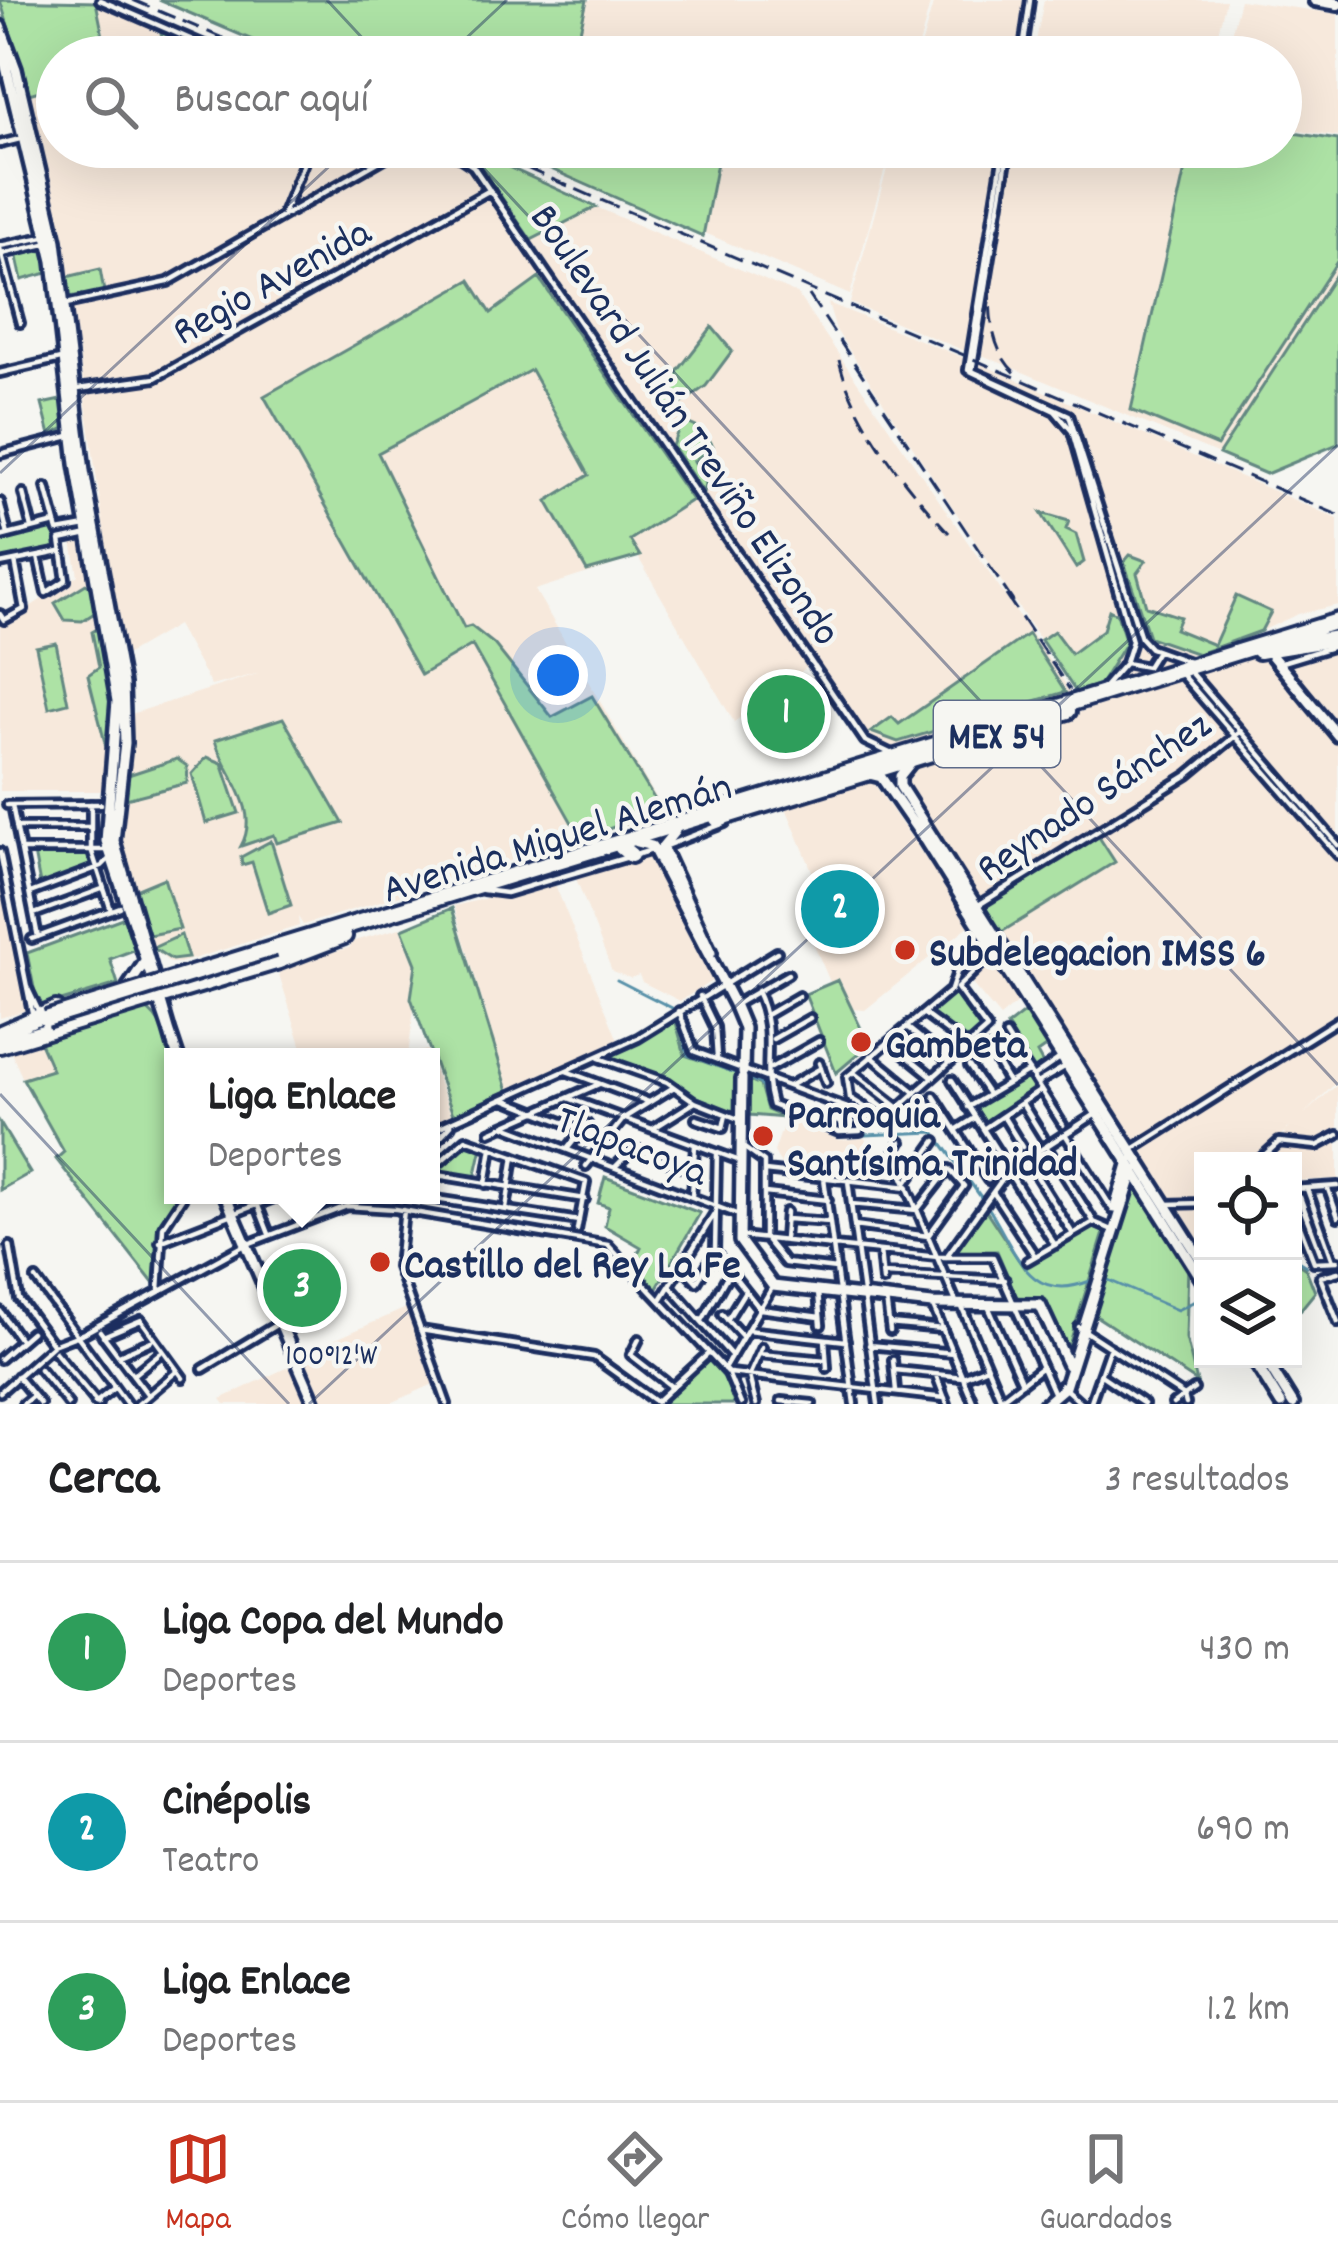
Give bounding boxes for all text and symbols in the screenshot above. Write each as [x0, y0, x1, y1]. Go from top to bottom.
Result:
search box [36, 36, 1302, 168]
icon: search [78, 69, 144, 135]
text: Buscar aquí [174, 70, 369, 134]
street label: Boulevard Julián Treviño Elizondo [512, 194, 853, 660]
street label: Regio Avenida [163, 205, 385, 364]
your location [528, 645, 588, 705]
pin: 1 [747, 669, 825, 759]
street label: Reynado Sánchez [966, 699, 1226, 901]
road number: MEX 54 [934, 701, 1060, 767]
street label: Avenida Miguel Alemán [376, 760, 740, 923]
pin: 2 [801, 864, 879, 954]
place label: Subdelegacion IMSS 6 [929, 927, 1266, 987]
marker: Subdelegacion IMSS 6 [892, 937, 918, 963]
place label: Gambeta [885, 1019, 1028, 1079]
marker: Gambeta [848, 1029, 874, 1055]
popup [164, 1048, 440, 1204]
text: Liga Enlace [208, 1067, 396, 1131]
place label: Parroquia Santísima Trinidad [787, 1089, 1078, 1197]
street label: Tlapacoya [546, 1093, 716, 1206]
marker: Parroquia Santísima Trinidad [750, 1123, 776, 1149]
text: Deportes [208, 1131, 343, 1186]
map controls [1194, 1152, 1302, 1368]
button: locate [1194, 1152, 1302, 1260]
place label: Castillo del Rey La Fe [404, 1239, 741, 1299]
pin: 3 [263, 1243, 341, 1333]
marker: Castillo del Rey La Fe [367, 1249, 393, 1275]
button: layers [1194, 1260, 1302, 1368]
text: 100°12'W [285, 1337, 378, 1380]
text: Cerca [48, 1446, 159, 1518]
text: 3 resultados [1105, 1455, 1290, 1510]
text: Liga Copa del Mundo [162, 1592, 504, 1656]
text: 1 [83, 1624, 91, 1679]
text: 430 m [1200, 1624, 1290, 1679]
text: Deportes [162, 1656, 297, 1711]
text: Cinépolis [162, 1772, 311, 1836]
text: 2 [78, 1804, 96, 1859]
text: 690 m [1196, 1804, 1290, 1859]
text: Teatro [162, 1836, 259, 1891]
text: Liga Enlace [162, 1952, 351, 2016]
text: 3 [78, 1984, 96, 2039]
text: 1.2 km [1206, 1984, 1290, 2039]
text: Deportes [162, 2016, 297, 2071]
tab: Mapa [165, 2126, 231, 2245]
tab: Cómo llegar [561, 2126, 709, 2245]
tab: Guardados [1039, 2126, 1173, 2245]

